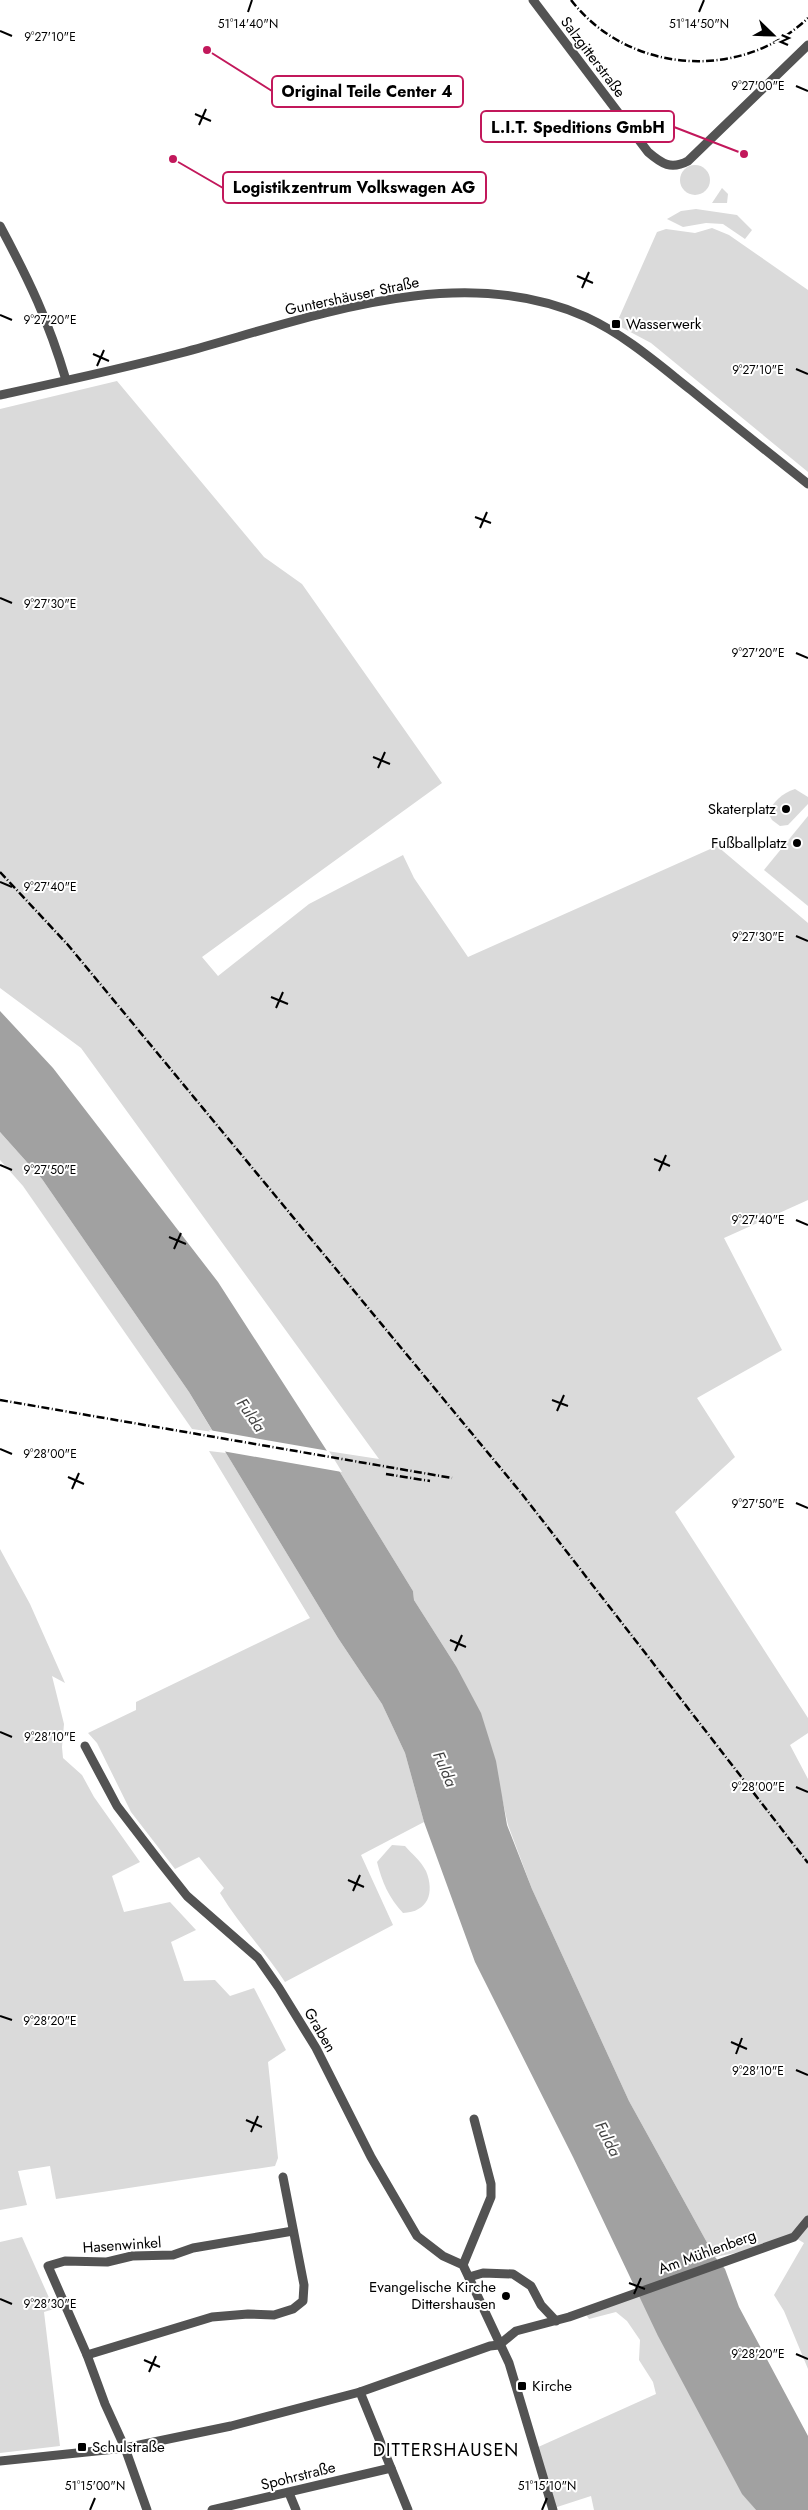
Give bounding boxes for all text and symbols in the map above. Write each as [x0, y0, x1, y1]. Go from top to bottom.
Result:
north arrow [748, 10, 798, 60]
street label: Salzgitterstraße [555, 12, 631, 102]
text: 51°14'40"N [218, 15, 278, 33]
text: 51°14'50"N [669, 15, 729, 33]
text: 9°27'10"E [24, 28, 76, 46]
text: N [774, 31, 796, 49]
callout: Original Teile Center 4 [272, 76, 463, 107]
text: 9°27'00"E [731, 77, 785, 95]
text: Original Teile Center 4 [282, 80, 452, 103]
callout: L.I.T. Speditions GmbH [481, 111, 674, 142]
text: L.I.T. Speditions GmbH [491, 116, 665, 139]
callout: Logistikzentrum Volkswagen AG [223, 172, 486, 203]
text: Logistikzentrum Volkswagen AG [233, 176, 475, 199]
street label: Guntershäuser Straße [283, 271, 421, 321]
text: 9°27'20"E [23, 311, 77, 329]
place label: Wasserwerk [626, 313, 702, 335]
marker: Wasserwerk [610, 318, 622, 330]
text: 9°27'10"E [732, 361, 784, 379]
text: 9°27'30"E [24, 595, 76, 613]
text: 9°27'20"E [731, 644, 785, 662]
place label: Skaterplatz [708, 798, 776, 820]
marker: Skaterplatz [780, 803, 792, 815]
place label: Fußballplatz [711, 832, 787, 854]
marker: Fußballplatz [791, 837, 803, 849]
text: 9°27'40"E [23, 878, 77, 896]
text: 9°27'30"E [732, 928, 784, 946]
text: 9°27'50"E [24, 1161, 76, 1179]
text: 9°27'40"E [731, 1211, 785, 1229]
water label: Fulda [231, 1393, 271, 1437]
text: 9°28'00"E [23, 1445, 77, 1463]
text: 9°27'50"E [732, 1495, 784, 1513]
text: 9°28'10"E [24, 1728, 76, 1746]
water label: Fulda [427, 1748, 463, 1791]
text: 9°28'00"E [731, 1778, 785, 1796]
street label: Graben [298, 2004, 342, 2056]
text: 9°28'20"E [23, 2012, 77, 2030]
text: 9°28'10"E [732, 2062, 784, 2080]
water label: Fulda [589, 2117, 627, 2161]
street label: Am Mühlenberg [655, 2224, 759, 2280]
street label: Hasenwinkel [82, 2231, 162, 2259]
place label: Evangelische Kirche Dittershausen [369, 2276, 496, 2315]
marker: Evangelische Kirche Dittershausen [500, 2290, 512, 2302]
text: 9°28'30"E [24, 2295, 76, 2313]
text: 9°28'20"E [731, 2345, 785, 2363]
place label: Kirche [532, 2375, 572, 2397]
marker: Kirche [516, 2380, 528, 2392]
place label: Schulstraße [92, 2436, 165, 2458]
district label: DITTERSHAUSEN [373, 2437, 519, 2463]
marker: Schulstraße [76, 2441, 88, 2453]
street label: Spohrstraße [258, 2456, 338, 2496]
text: 51°15'00"N [65, 2477, 125, 2495]
text: 51°15'10"N [518, 2477, 576, 2495]

